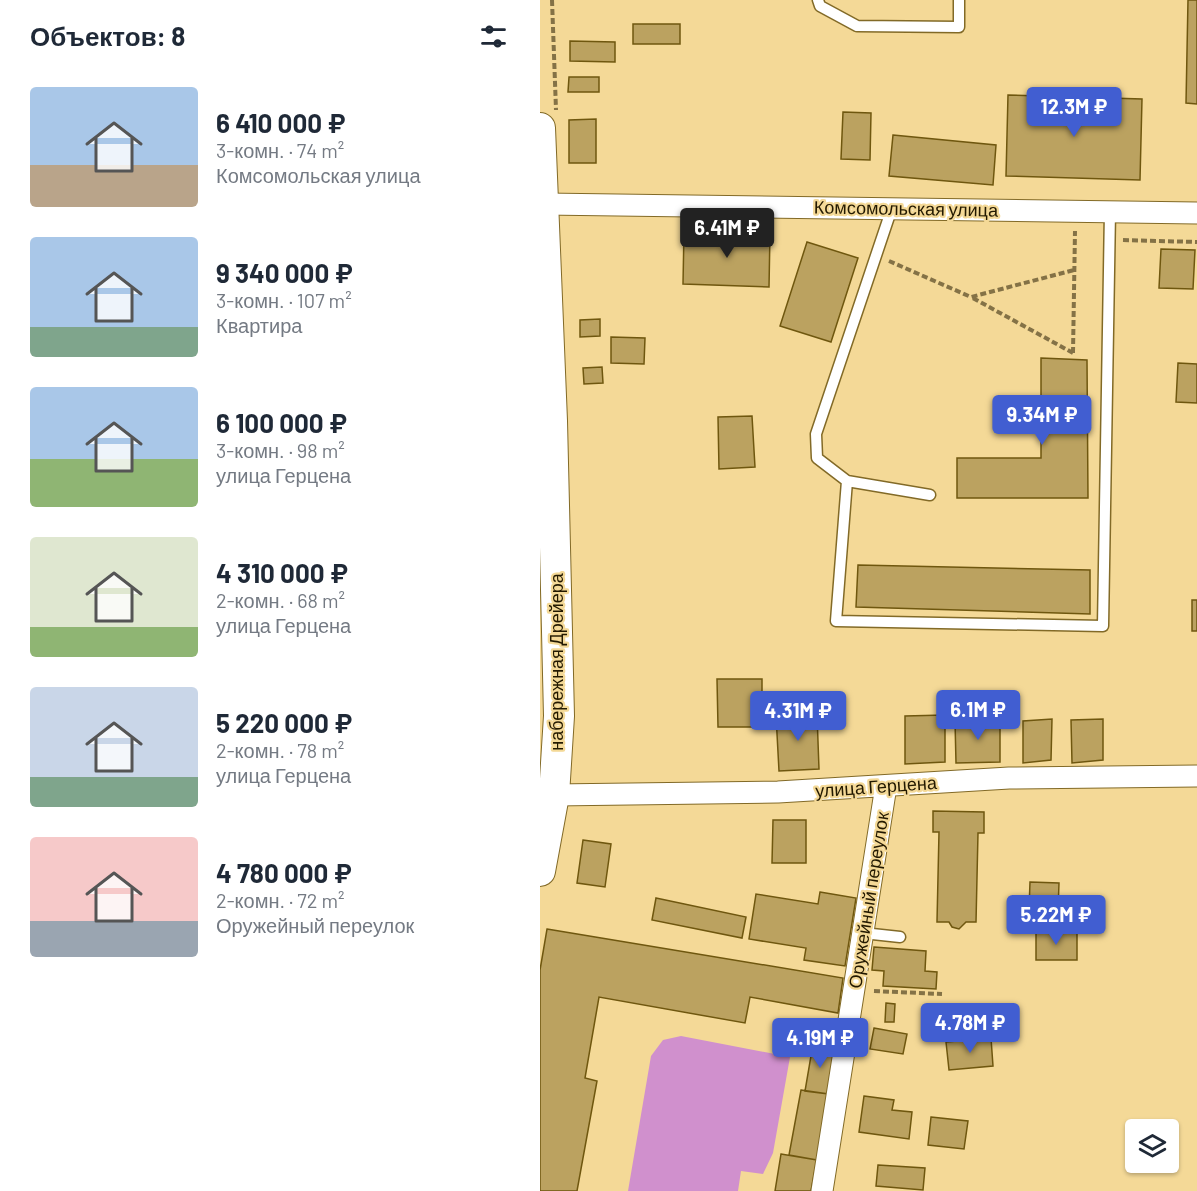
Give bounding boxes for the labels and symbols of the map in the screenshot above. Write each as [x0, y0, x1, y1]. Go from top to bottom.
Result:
pin: 12.3M ₽ [1019, 87, 1129, 138]
street label: Комсомольская улица [814, 195, 999, 221]
pin: 6.41M ₽ [672, 208, 782, 259]
pin: 9.34M ₽ [987, 395, 1097, 446]
street label: набережная Дрейера [545, 572, 567, 751]
pin: 6.1M ₽ [929, 690, 1027, 741]
pin: 4.31M ₽ [743, 691, 853, 742]
street label: улица Герцена [815, 771, 938, 801]
street label: Оружейный переулок [843, 810, 893, 990]
pin: 5.22M ₽ [1001, 895, 1111, 946]
pin: 4.78M ₽ [915, 1003, 1025, 1054]
pin: 4.19M ₽ [765, 1018, 875, 1069]

